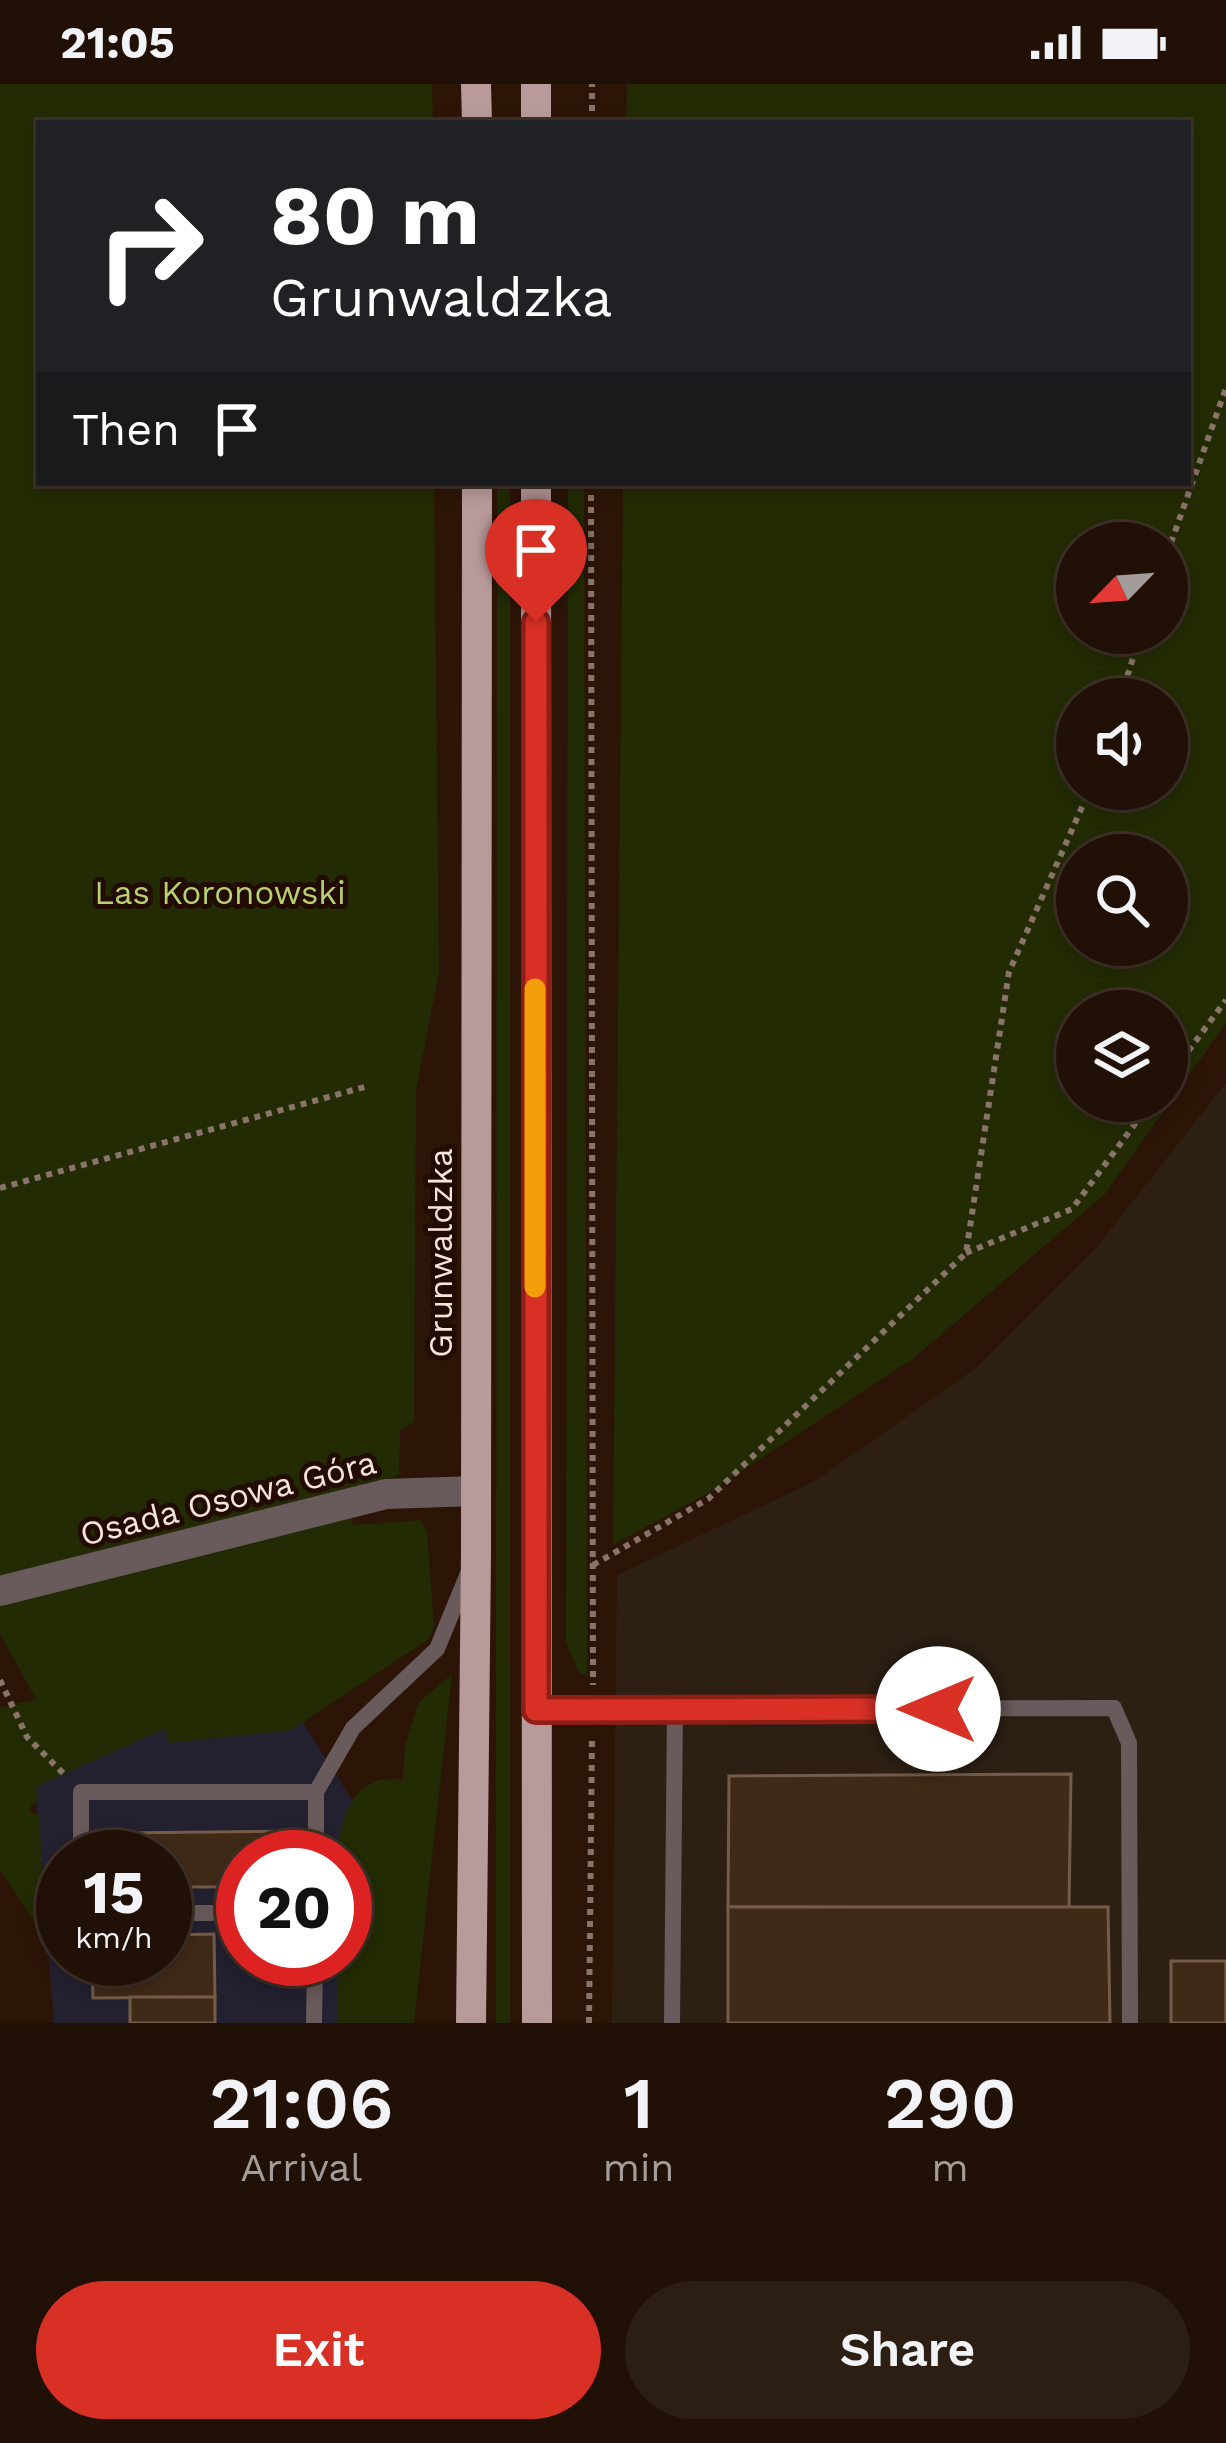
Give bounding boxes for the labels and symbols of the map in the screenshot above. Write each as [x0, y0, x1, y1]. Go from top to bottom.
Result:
pin [485, 499, 587, 622]
north arrow [1056, 522, 1188, 654]
park label: Las Koronowski [94, 873, 346, 912]
street label: Grunwaldzka [421, 1148, 460, 1358]
street label: Osada Osowa Góra [76, 1442, 380, 1554]
position arrow [875, 1646, 1001, 1772]
speed limit sign: 20 [216, 1830, 372, 1986]

